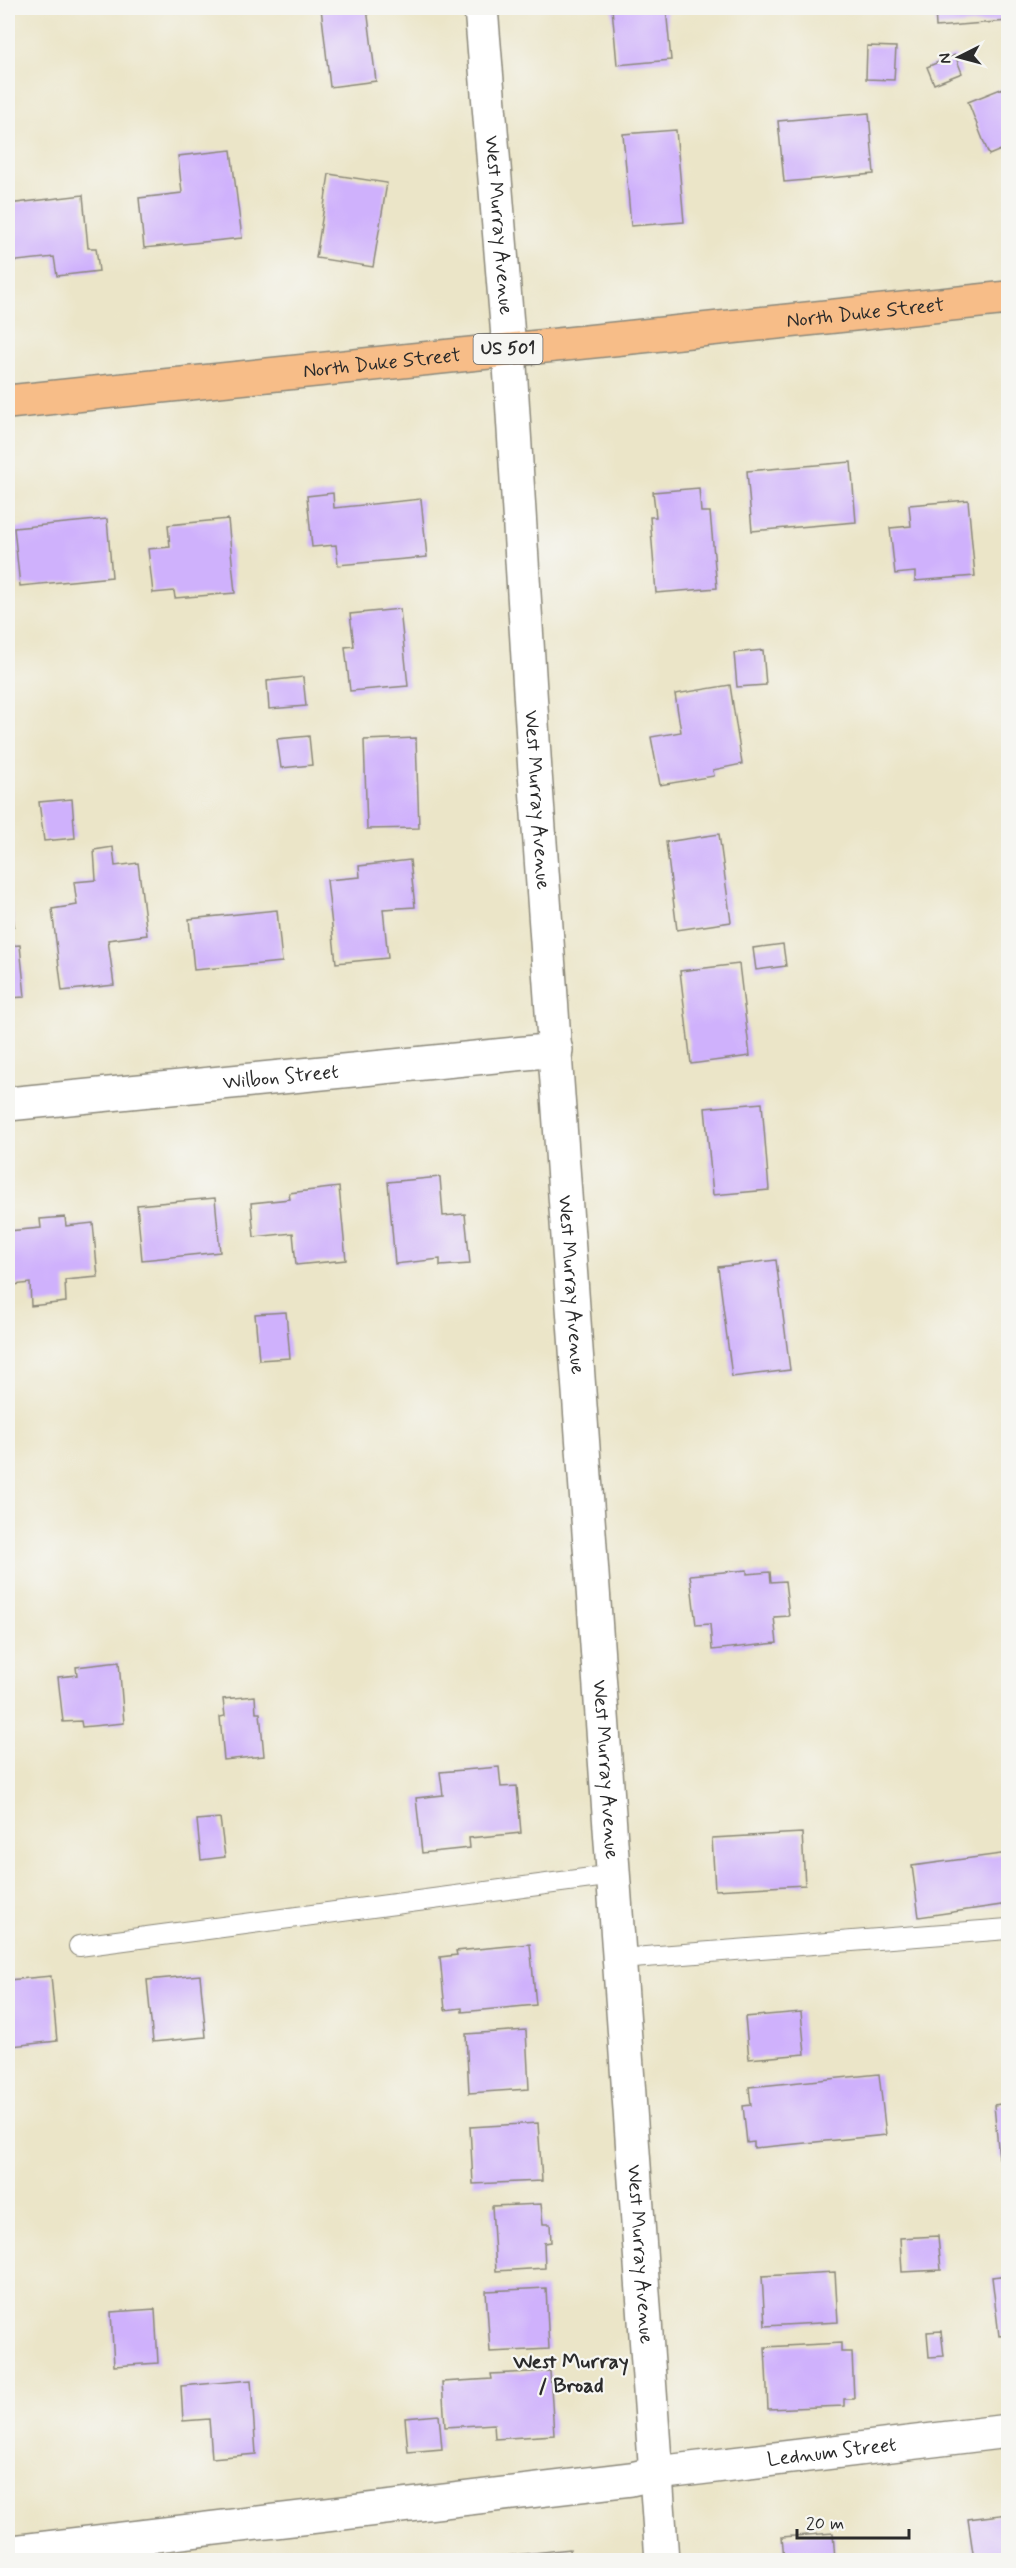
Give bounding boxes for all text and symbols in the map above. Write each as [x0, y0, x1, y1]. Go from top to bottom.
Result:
north arrow [929, 27, 989, 87]
text: N [935, 52, 957, 65]
street label: West Murray Avenue [478, 135, 520, 316]
street label: North Duke Street [785, 291, 946, 334]
road number: US 501 [474, 334, 542, 364]
street label: North Duke Street [302, 341, 462, 385]
street label: West Murray Avenue [518, 709, 557, 891]
street label: Wilbon Street [222, 1058, 340, 1096]
street label: West Murray Avenue [552, 1194, 591, 1375]
street label: West Murray Avenue [586, 1679, 626, 1860]
street label: West Murray Avenue [620, 2164, 660, 2345]
district label: West Murray / Broad [512, 2348, 629, 2400]
street label: Lednum Street [766, 2431, 898, 2473]
scale bar [797, 2502, 910, 2540]
text: 20 m [806, 2512, 844, 2536]

